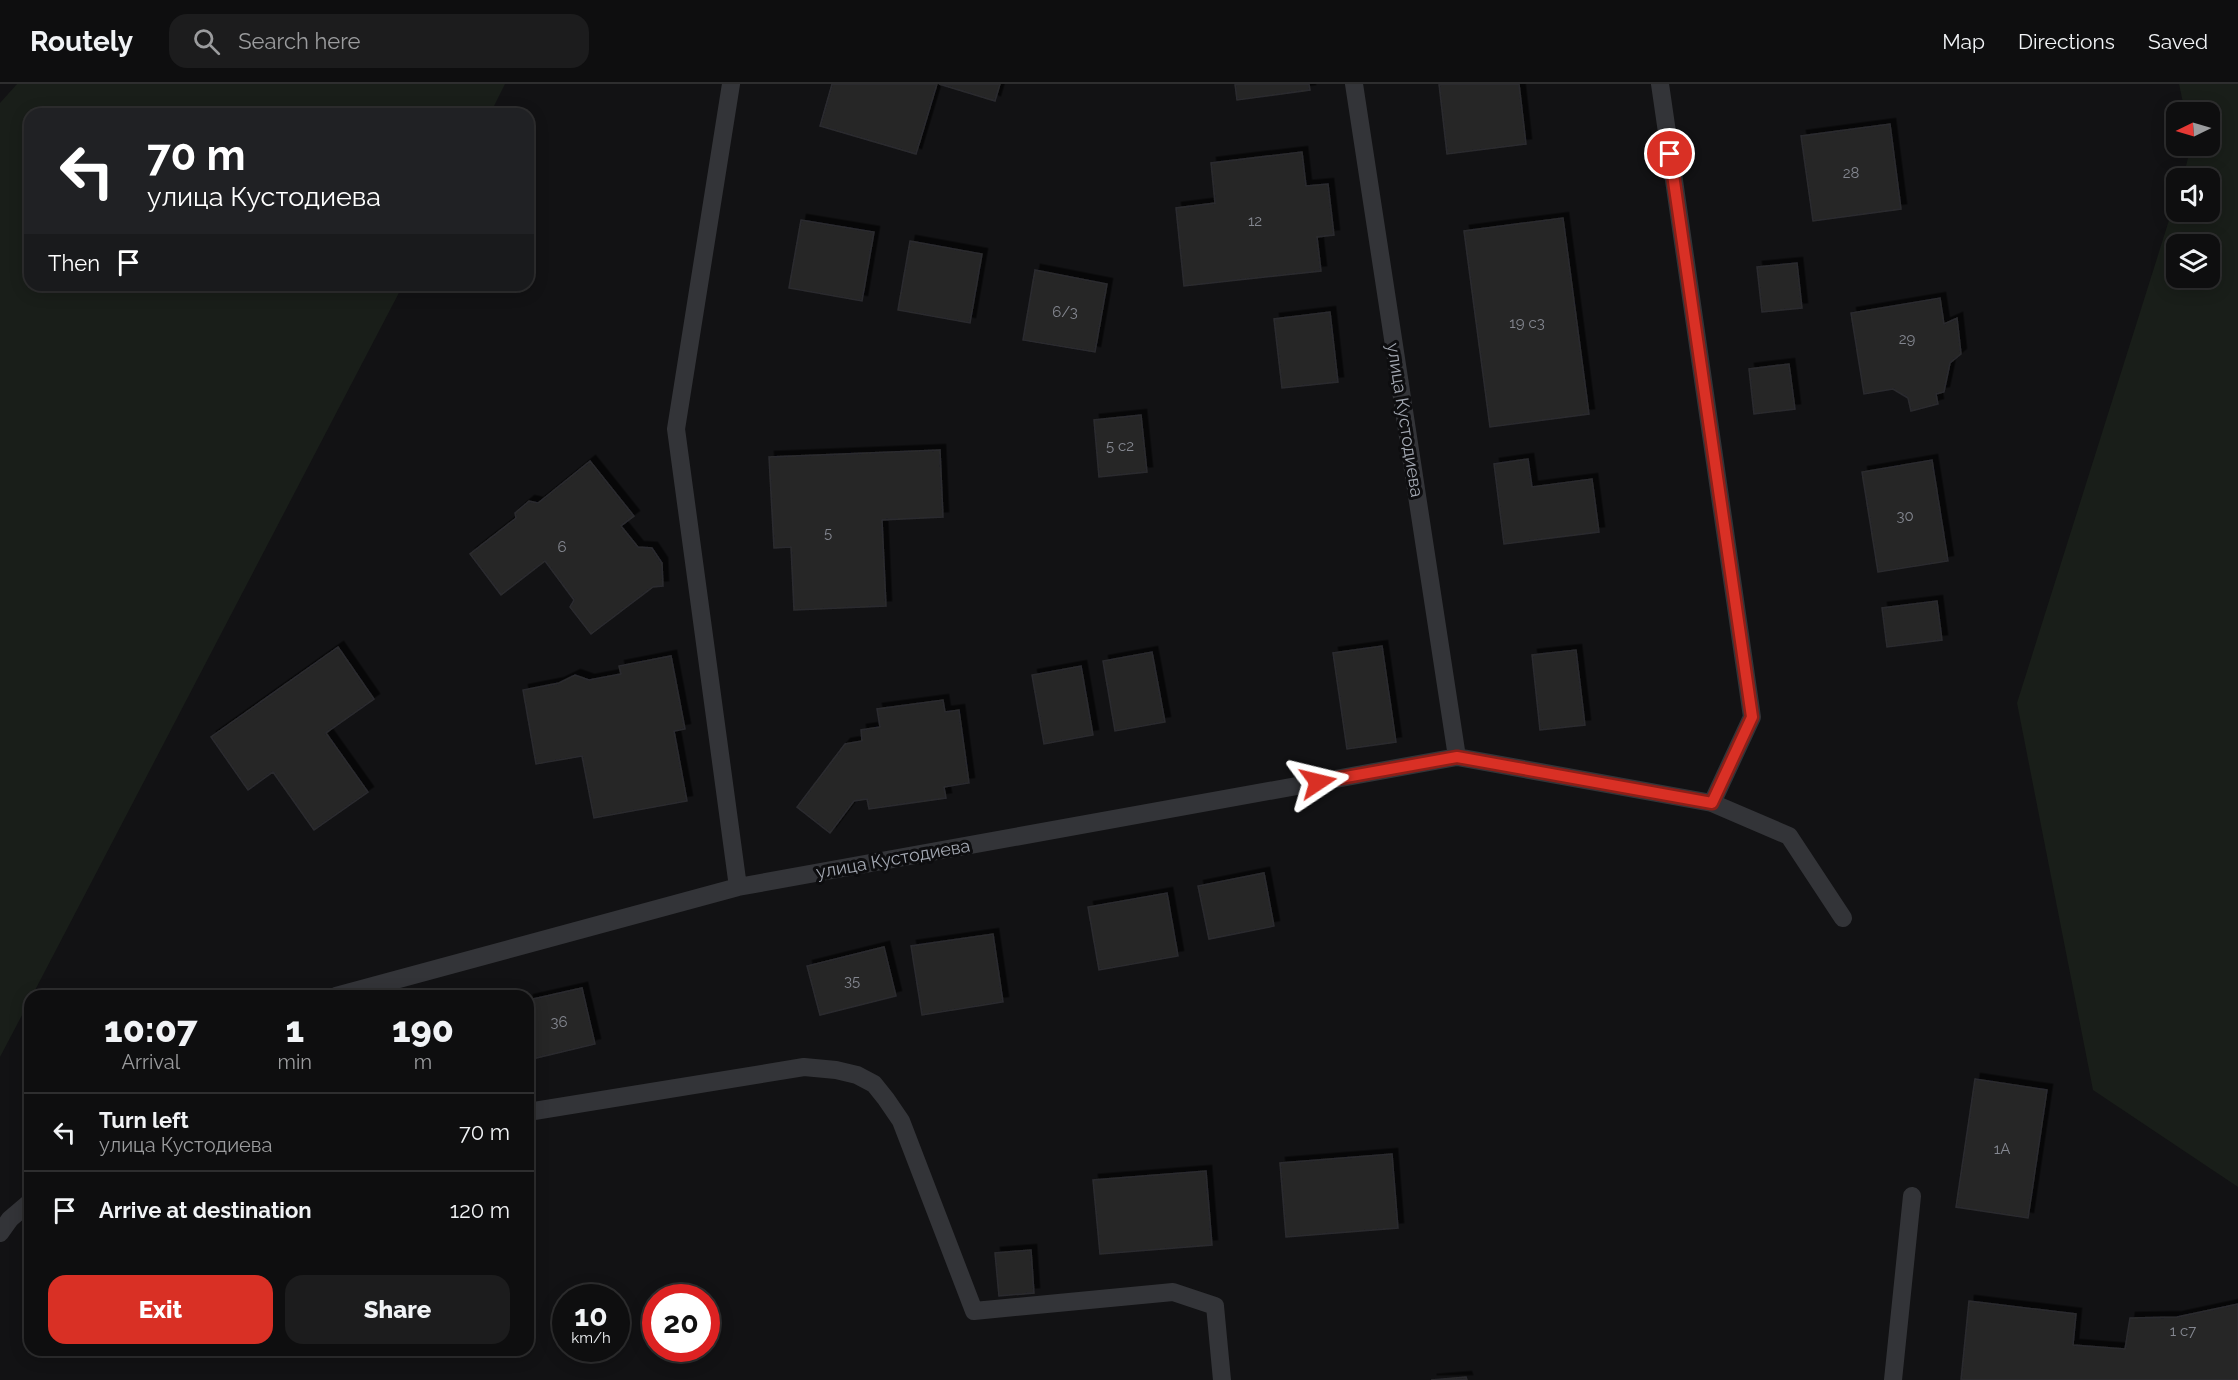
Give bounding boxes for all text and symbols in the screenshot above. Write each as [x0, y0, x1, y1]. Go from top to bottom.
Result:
search box [169, 14, 589, 68]
text: Routely [30, 25, 133, 58]
icon: search [190, 25, 223, 58]
text: Search here [238, 28, 360, 54]
text: Map [1942, 29, 1985, 54]
text: Directions [2018, 29, 2115, 54]
text: Saved [2148, 29, 2208, 54]
north arrow [2166, 102, 2220, 156]
map controls [2166, 102, 2220, 288]
pin [1644, 128, 1695, 179]
text: 70 m [147, 131, 246, 180]
icon: left [48, 132, 126, 210]
icon: arrive [1653, 137, 1686, 170]
house number: 28 [1843, 164, 1859, 182]
button: sound [2166, 168, 2220, 222]
text: улица Кустодиева [147, 181, 381, 212]
house number: 12 [1248, 212, 1262, 230]
button: layers [2166, 234, 2220, 288]
icon: arrive [112, 246, 145, 279]
text: Then [48, 250, 100, 276]
house number: 6/3 [1052, 303, 1078, 321]
house number: 19 с3 [1509, 314, 1545, 332]
house number: 29 [1899, 330, 1916, 348]
street label: улица Кустодиева [1383, 341, 1428, 499]
house number: 5 с2 [1106, 437, 1134, 455]
house number: 30 [1896, 507, 1914, 525]
house number: 5 [824, 524, 832, 542]
house number: 6 [557, 538, 567, 556]
position arrow [1286, 750, 1350, 814]
street label: улица Кустодиева [814, 835, 972, 882]
house number: 35 [844, 972, 860, 990]
text: 10:07 [104, 1008, 198, 1050]
text: 1 [285, 1008, 304, 1050]
text: 190 [392, 1008, 454, 1050]
house number: 36 [550, 1013, 568, 1031]
text: Arrival [121, 1050, 180, 1074]
text: min [278, 1050, 312, 1074]
text: m [414, 1050, 432, 1074]
text: Turn left [99, 1107, 189, 1133]
icon: left [48, 1116, 81, 1149]
text: 70 m [459, 1119, 510, 1145]
text: улица Кустодиева [99, 1133, 272, 1157]
house number: 1А [1994, 1140, 2010, 1158]
icon: arrive [48, 1194, 81, 1227]
text: Arrive at destination [99, 1197, 312, 1223]
text: 120 m [450, 1197, 510, 1223]
button: Exit [48, 1275, 273, 1344]
button: Share [285, 1275, 510, 1344]
speed limit sign: 20 [642, 1284, 720, 1362]
text: 10 [574, 1298, 608, 1333]
house number: 1 с7 [2170, 1322, 2196, 1340]
text: km/h [571, 1329, 611, 1347]

